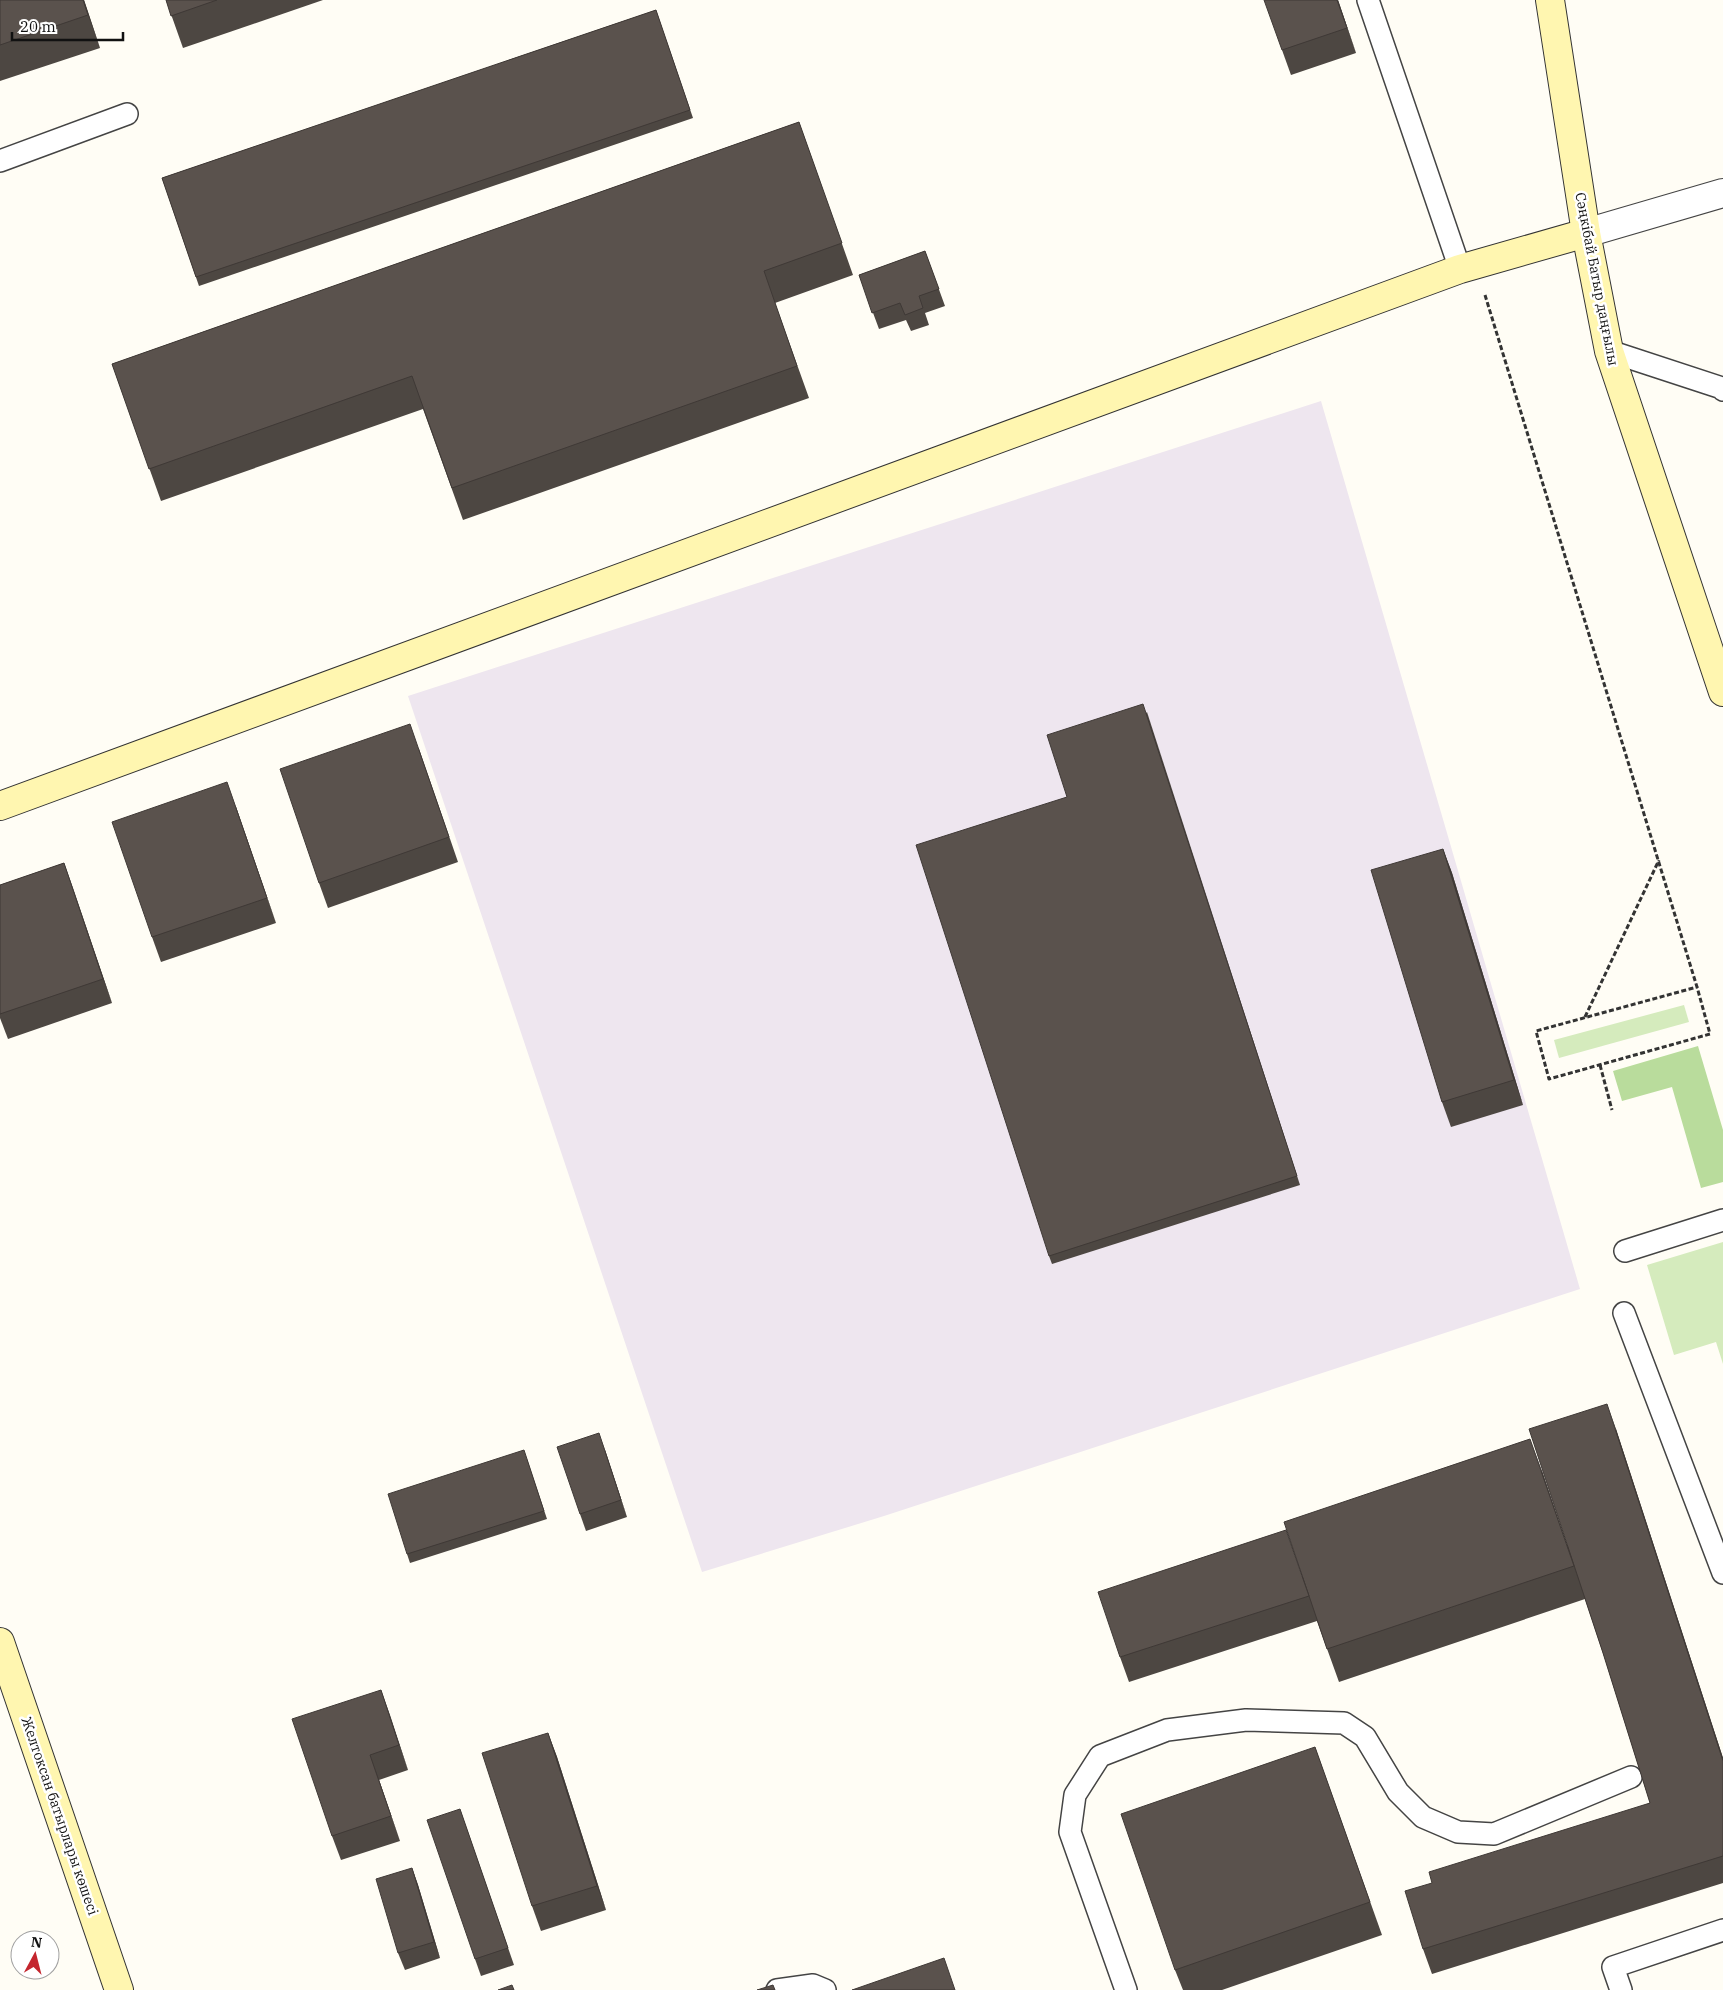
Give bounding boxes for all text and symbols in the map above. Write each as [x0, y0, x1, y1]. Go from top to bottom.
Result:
scale bar [12, 10, 124, 42]
text: 20 m [20, 17, 56, 36]
street label: Сәңкібай Батыр даңғылы [1571, 191, 1623, 367]
street label: Желтоксан батырлары көшесі [18, 1714, 102, 1918]
north arrow [10, 1930, 60, 1980]
text: N [30, 1932, 43, 1952]

